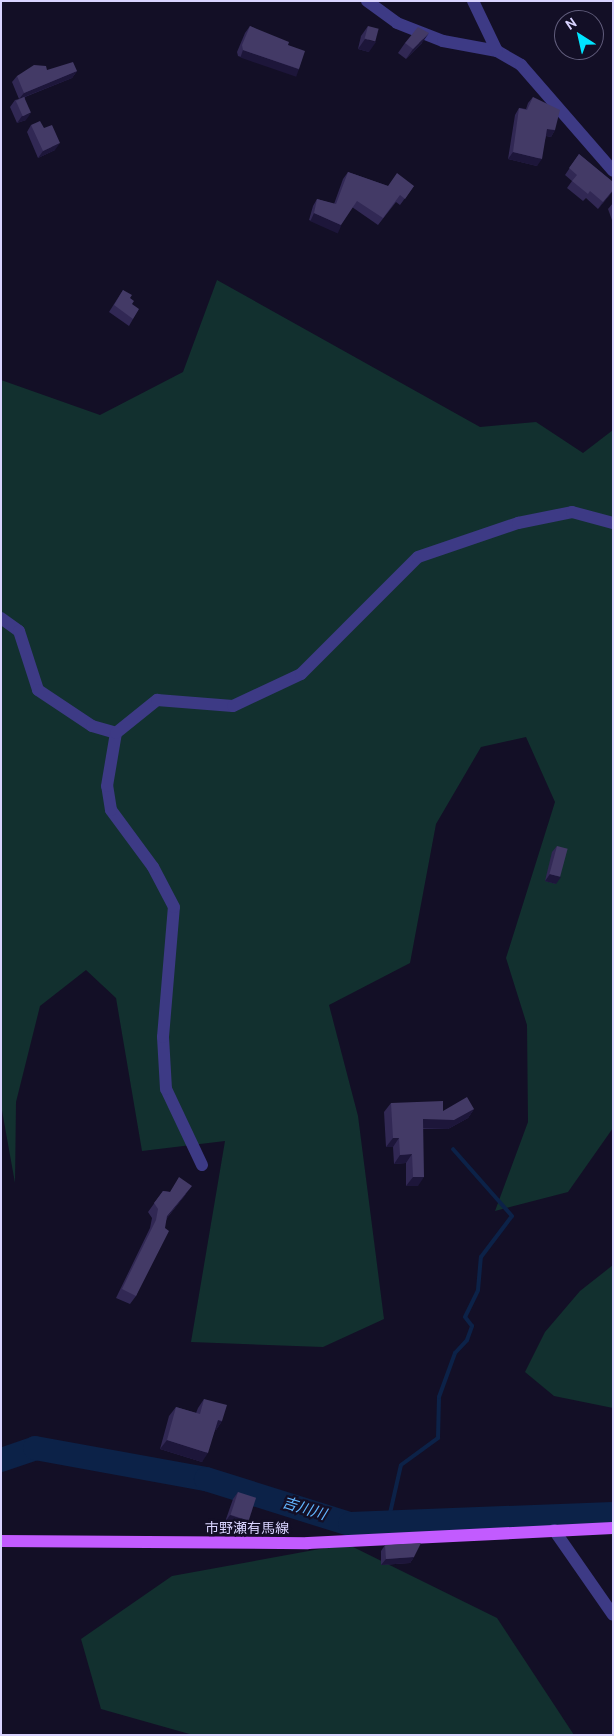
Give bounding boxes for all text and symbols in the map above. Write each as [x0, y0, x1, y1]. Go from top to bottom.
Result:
north arrow [554, 10, 604, 60]
text: N [562, 13, 580, 34]
water label: 吉川川 [280, 1494, 328, 1524]
street label: 市野瀬有馬線 [205, 1520, 289, 1536]

